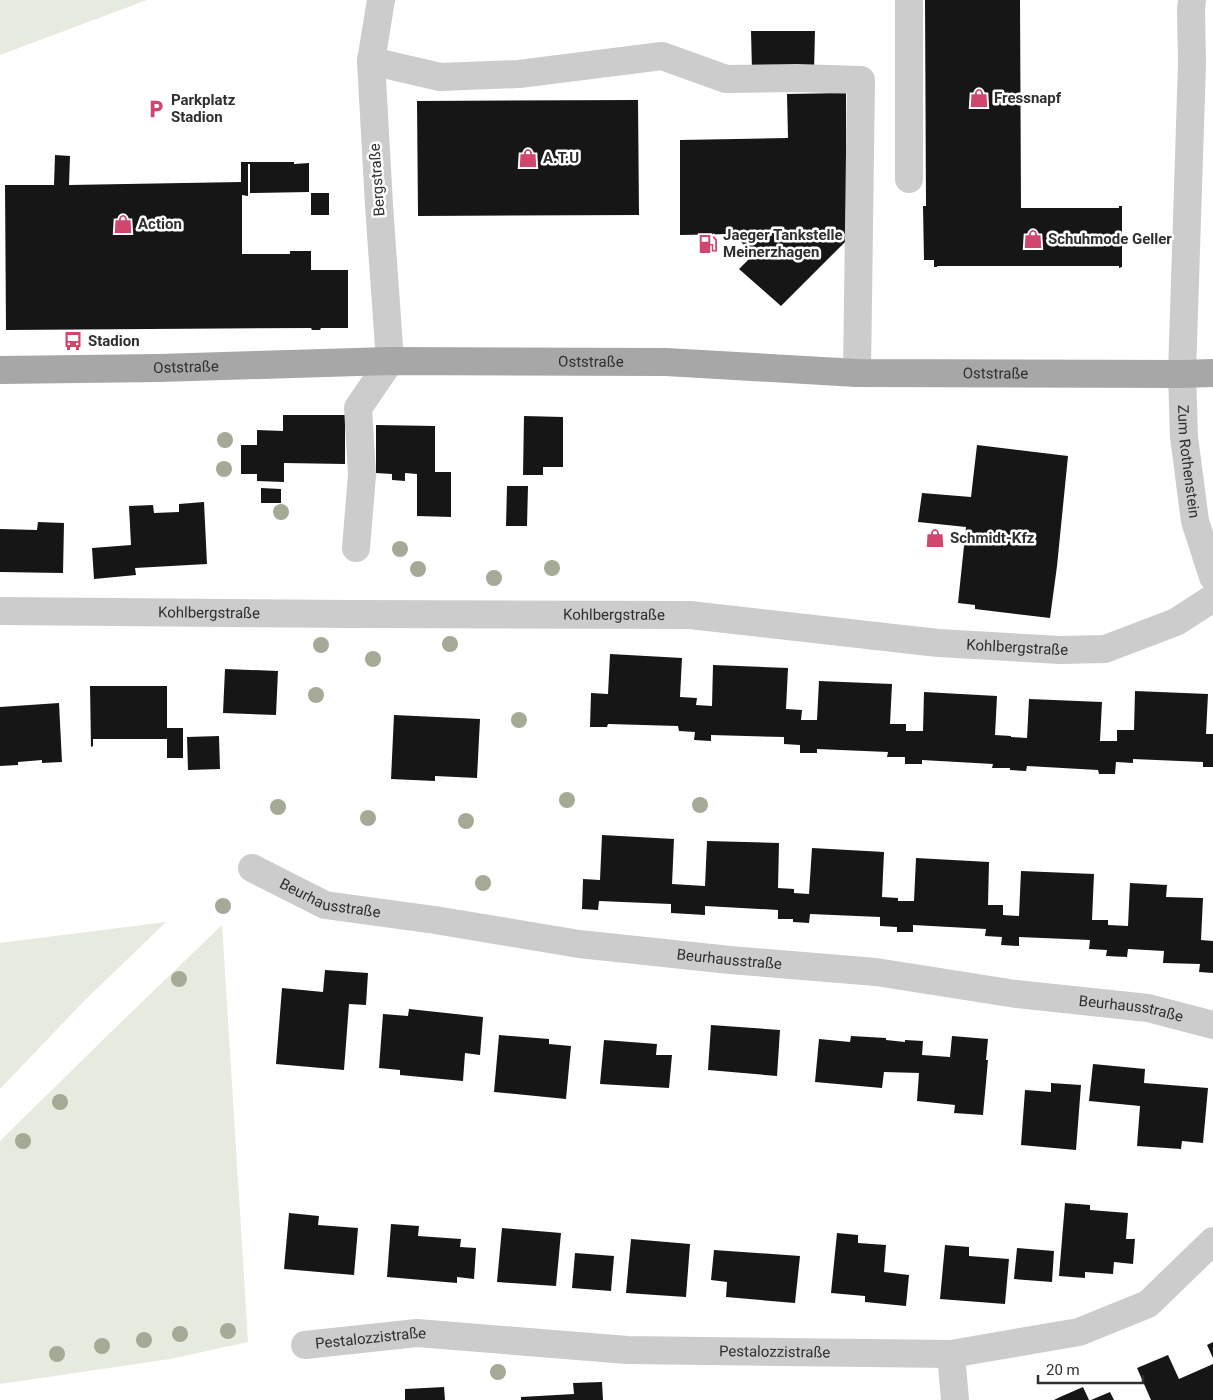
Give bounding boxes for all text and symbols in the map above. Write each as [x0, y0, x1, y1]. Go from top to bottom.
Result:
shop icon: Fressnapf [968, 87, 990, 109]
place label: Fressnapf [994, 89, 1062, 107]
place label: Parkplatz Stadion [171, 91, 236, 126]
parking icon: Parkplatz Stadion [145, 98, 167, 120]
street label: Bergstraße [365, 143, 389, 217]
shop icon: A.T.U [517, 147, 539, 169]
place label: A.T.U [543, 149, 579, 167]
shop icon: Action [112, 213, 134, 235]
place label: Action [138, 215, 182, 233]
place label: Jaeger Tankstelle Meinerzhagen [723, 226, 843, 261]
shop icon: Schuhmode Geller [1022, 228, 1044, 250]
place label: Schuhmode Geller [1048, 230, 1172, 248]
fuel station icon: Jaeger Tankstelle Meinerzhagen [697, 233, 719, 255]
bus stop icon: Stadion [62, 330, 84, 352]
place label: Stadion [88, 332, 140, 350]
street label: Oststraße [558, 353, 624, 371]
street label: Oststraße [153, 357, 219, 377]
street label: Oststraße [963, 364, 1028, 383]
street label: Zum Rothenstein [1174, 405, 1204, 519]
shop icon: Schmidt-Kfz [924, 527, 946, 549]
place label: Schmidt-Kfz [950, 529, 1035, 547]
street label: Kohlbergstraße [158, 603, 260, 622]
street label: Kohlbergstraße [563, 606, 665, 624]
street label: Kohlbergstraße [966, 636, 1068, 659]
street label: Beurhausstraße [277, 875, 382, 921]
street label: Beurhausstraße [676, 945, 783, 973]
street label: Beurhausstraße [1078, 992, 1185, 1026]
street label: Pestalozzistraße [314, 1324, 427, 1353]
street label: Pestalozzistraße [719, 1342, 830, 1362]
scale bar [1038, 1352, 1143, 1384]
text: 20 m [1046, 1361, 1080, 1379]

